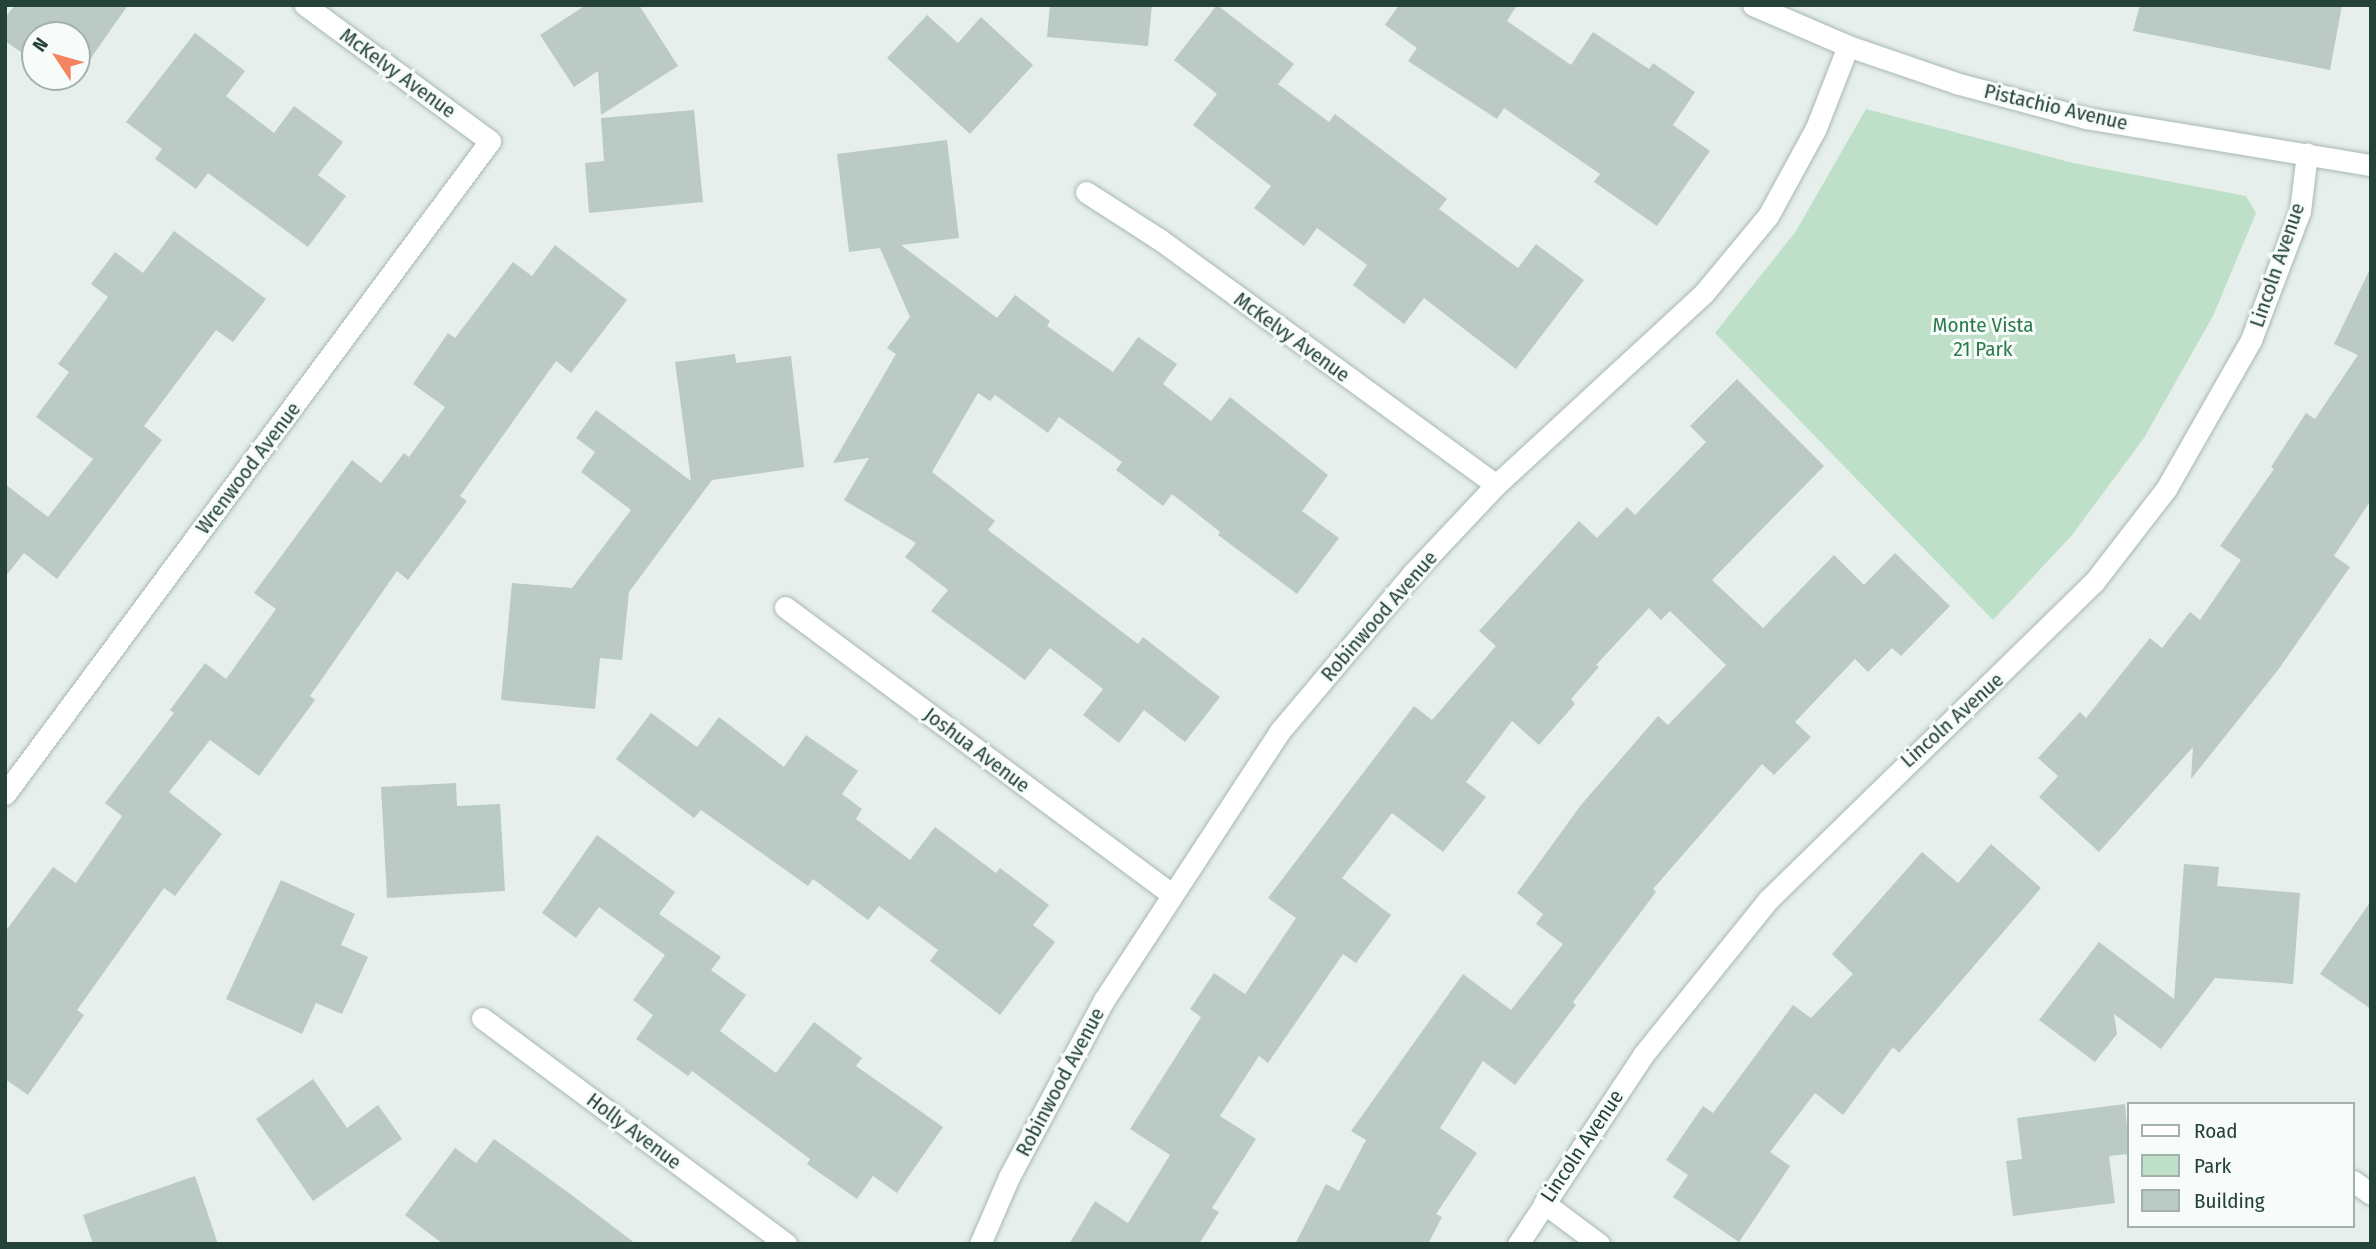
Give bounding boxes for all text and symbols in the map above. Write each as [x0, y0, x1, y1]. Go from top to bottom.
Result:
north arrow [21, 21, 91, 91]
street label: McKelvy Avenue [335, 22, 461, 124]
text: N [28, 33, 53, 56]
street label: Pistachio Avenue [1982, 78, 2130, 136]
street label: Lincoln Avenue [2244, 199, 2310, 331]
street label: McKelvy Avenue [1229, 286, 1355, 388]
park label: Monte Vista 21 Park [1933, 312, 2033, 362]
street label: Wrenwood Avenue [190, 397, 306, 539]
street label: Robinwood Avenue [1315, 546, 1443, 686]
street label: Lincoln Avenue [1895, 667, 2009, 773]
street label: Joshua Avenue [919, 702, 1035, 798]
street label: Robinwood Avenue [1010, 1003, 1110, 1161]
street label: Lincoln Avenue [1535, 1085, 1629, 1207]
street label: Holly Avenue [582, 1087, 686, 1175]
legend [2128, 1102, 2355, 1228]
text: Road [2194, 1118, 2238, 1144]
text: Park [2194, 1153, 2231, 1179]
text: Building [2194, 1188, 2265, 1214]

